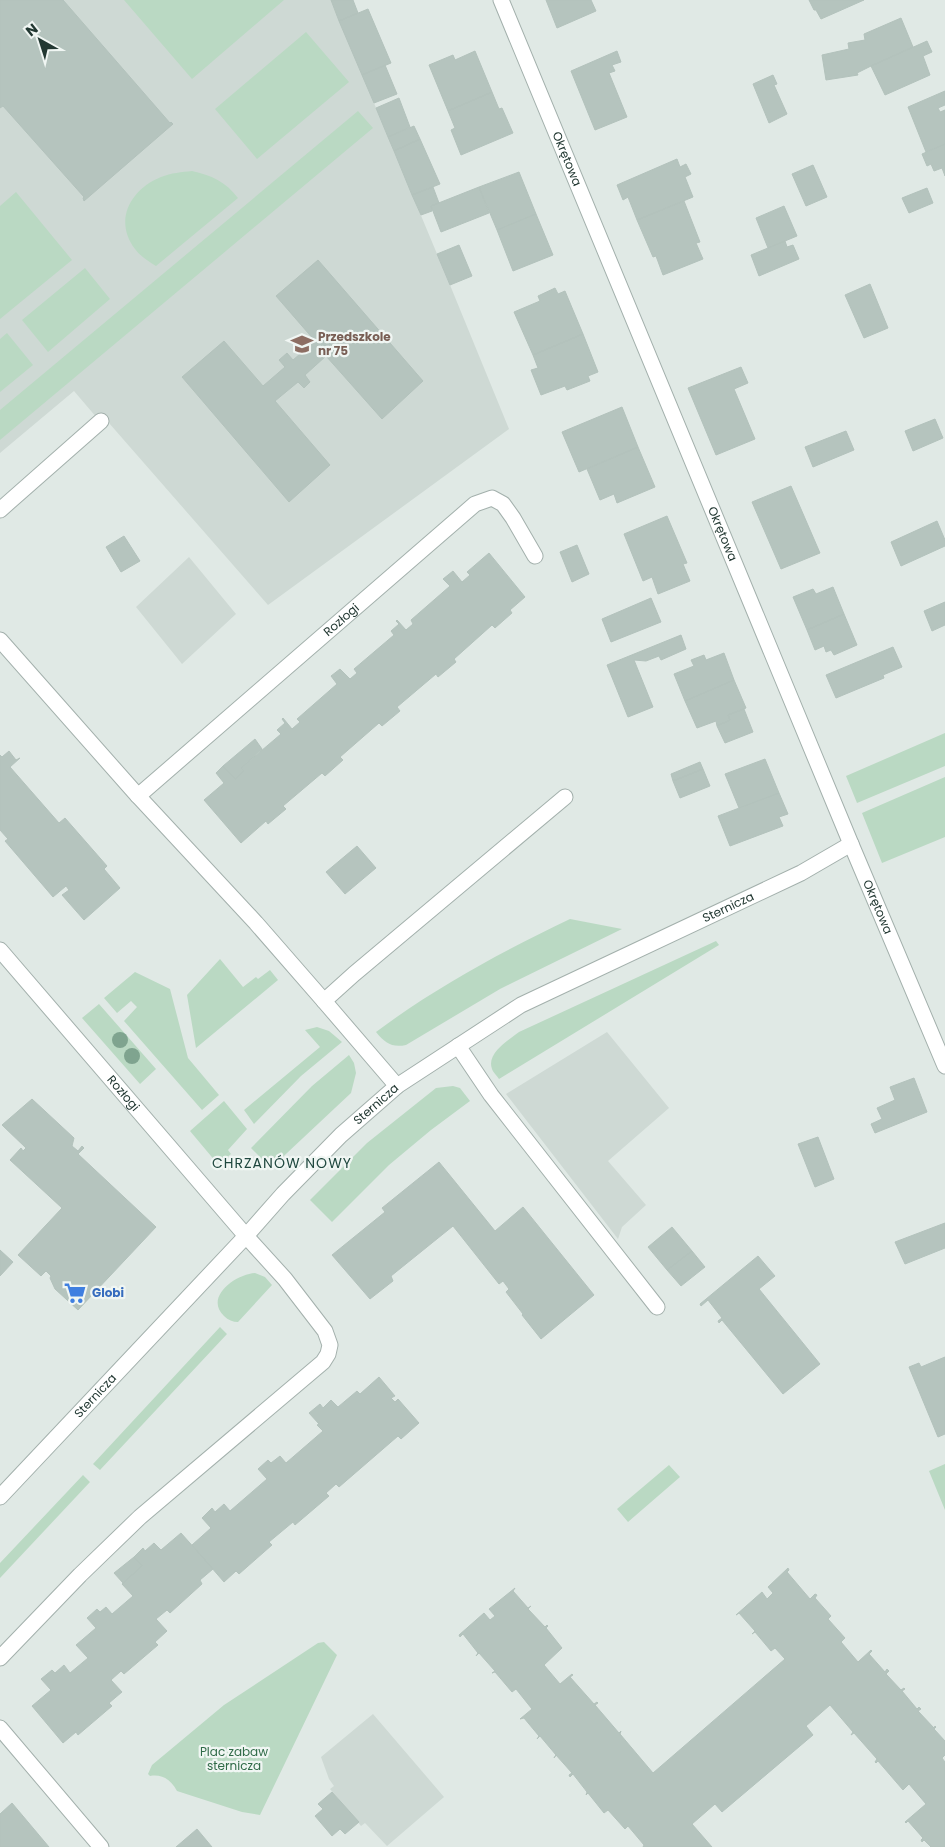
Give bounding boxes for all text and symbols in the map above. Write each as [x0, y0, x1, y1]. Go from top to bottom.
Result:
north arrow [15, 15, 65, 65]
text: N [21, 19, 42, 41]
street label: Okrętowa [548, 129, 586, 189]
place label: Przedszkole nr 75 [318, 328, 391, 359]
school or university icon: Przedszkole nr 75 [289, 331, 315, 357]
street label: Okrętowa [704, 504, 742, 564]
street label: Rozłogi [319, 599, 363, 640]
street label: Okrętowa [859, 877, 897, 937]
street label: Sternicza [700, 887, 756, 926]
street label: Rozłogi [103, 1071, 144, 1115]
street label: Sternicza [350, 1079, 402, 1128]
district label: CHRZANÓW NOWY [212, 1153, 352, 1173]
supermarket icon: Globi [62, 1280, 88, 1306]
place label: Globi [92, 1284, 124, 1301]
street label: Sternicza [70, 1370, 120, 1421]
park label: Plac zabaw sternicza [200, 1743, 268, 1774]

